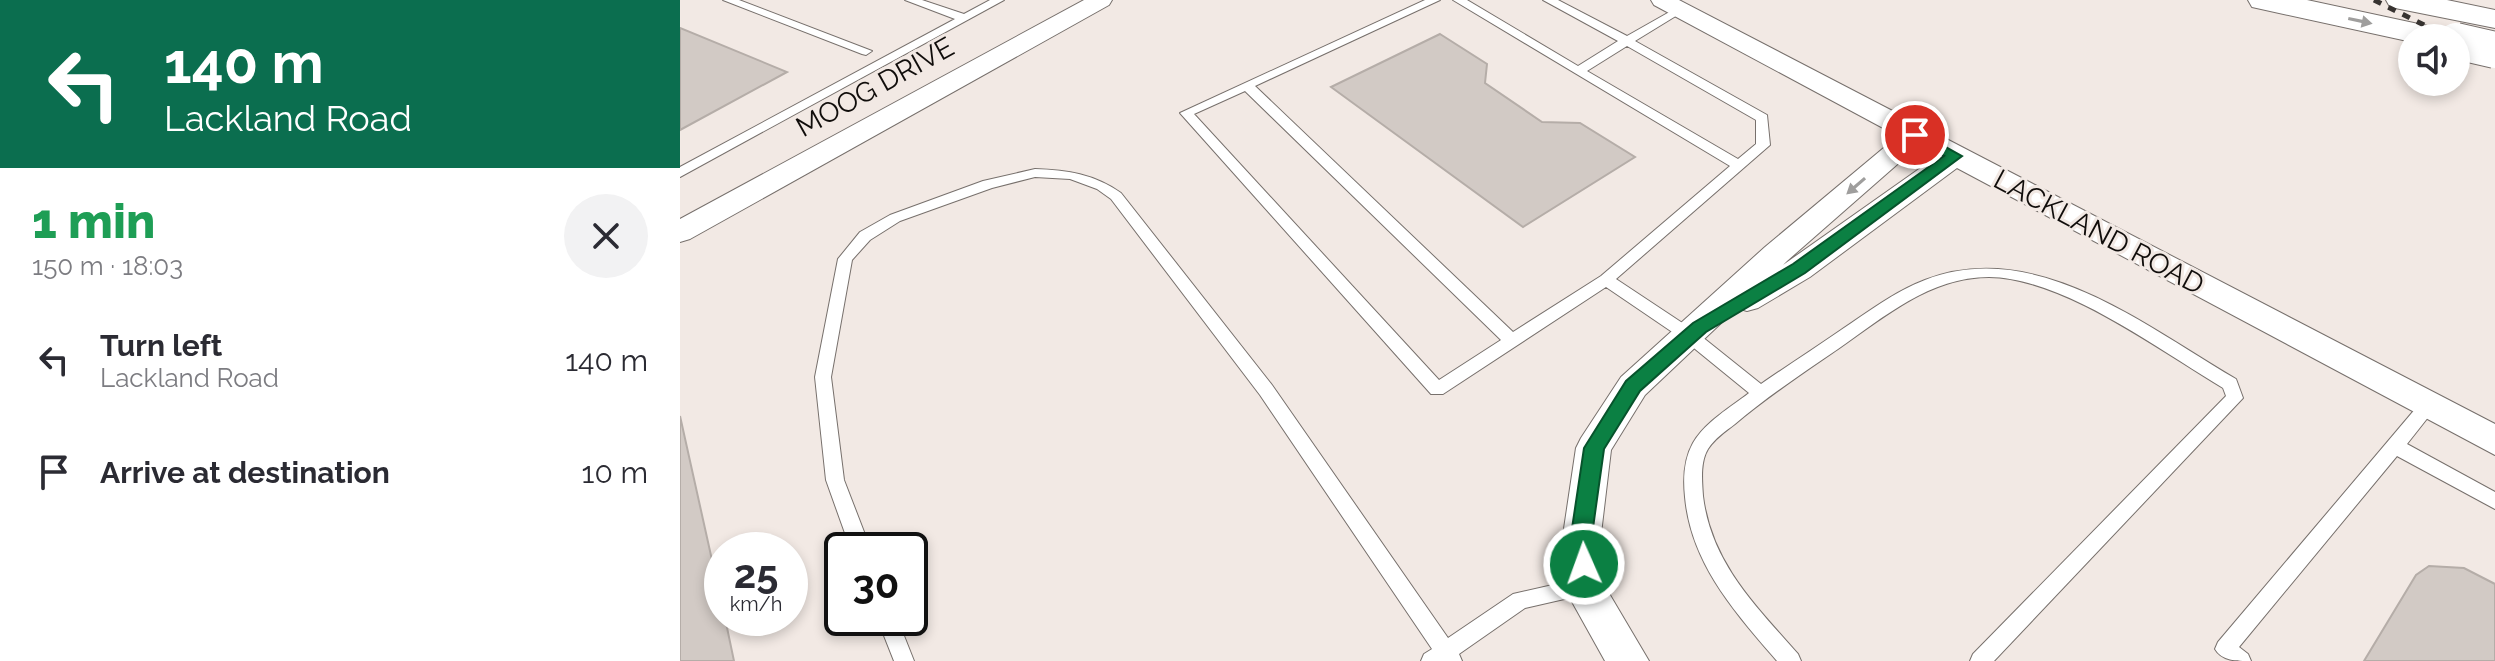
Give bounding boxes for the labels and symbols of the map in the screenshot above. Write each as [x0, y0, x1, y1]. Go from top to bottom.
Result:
one-way arrow [2348, 15, 2373, 28]
street label: MOOG DRIVE [790, 30, 960, 144]
pin [1881, 101, 1949, 169]
street label: LACKLAND ROAD [1988, 163, 2210, 301]
one-way arrow [1846, 176, 1866, 194]
position arrow [1542, 522, 1626, 606]
speed limit sign: 30 [824, 532, 928, 636]

